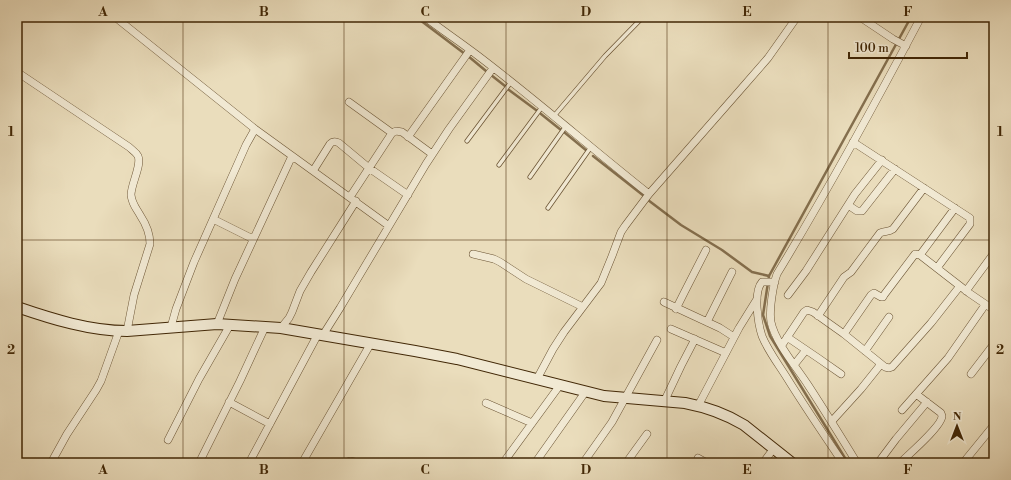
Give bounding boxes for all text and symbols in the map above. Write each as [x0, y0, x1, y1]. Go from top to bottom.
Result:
text: A [97, 4, 108, 20]
text: B [259, 4, 269, 20]
text: C [420, 4, 430, 20]
text: D [581, 4, 591, 20]
text: E [742, 4, 752, 20]
text: F [903, 4, 913, 20]
scale bar [849, 34, 967, 60]
text: 100 m [855, 41, 889, 56]
text: 1 [8, 124, 15, 140]
text: 1 [997, 124, 1004, 140]
text: 2 [7, 342, 15, 358]
text: 2 [996, 342, 1004, 358]
north arrow [937, 406, 977, 446]
text: N [953, 410, 962, 424]
text: A [97, 462, 108, 478]
text: B [259, 462, 269, 478]
text: C [420, 462, 430, 478]
text: D [581, 462, 591, 478]
text: E [742, 462, 752, 478]
text: F [903, 462, 913, 478]

